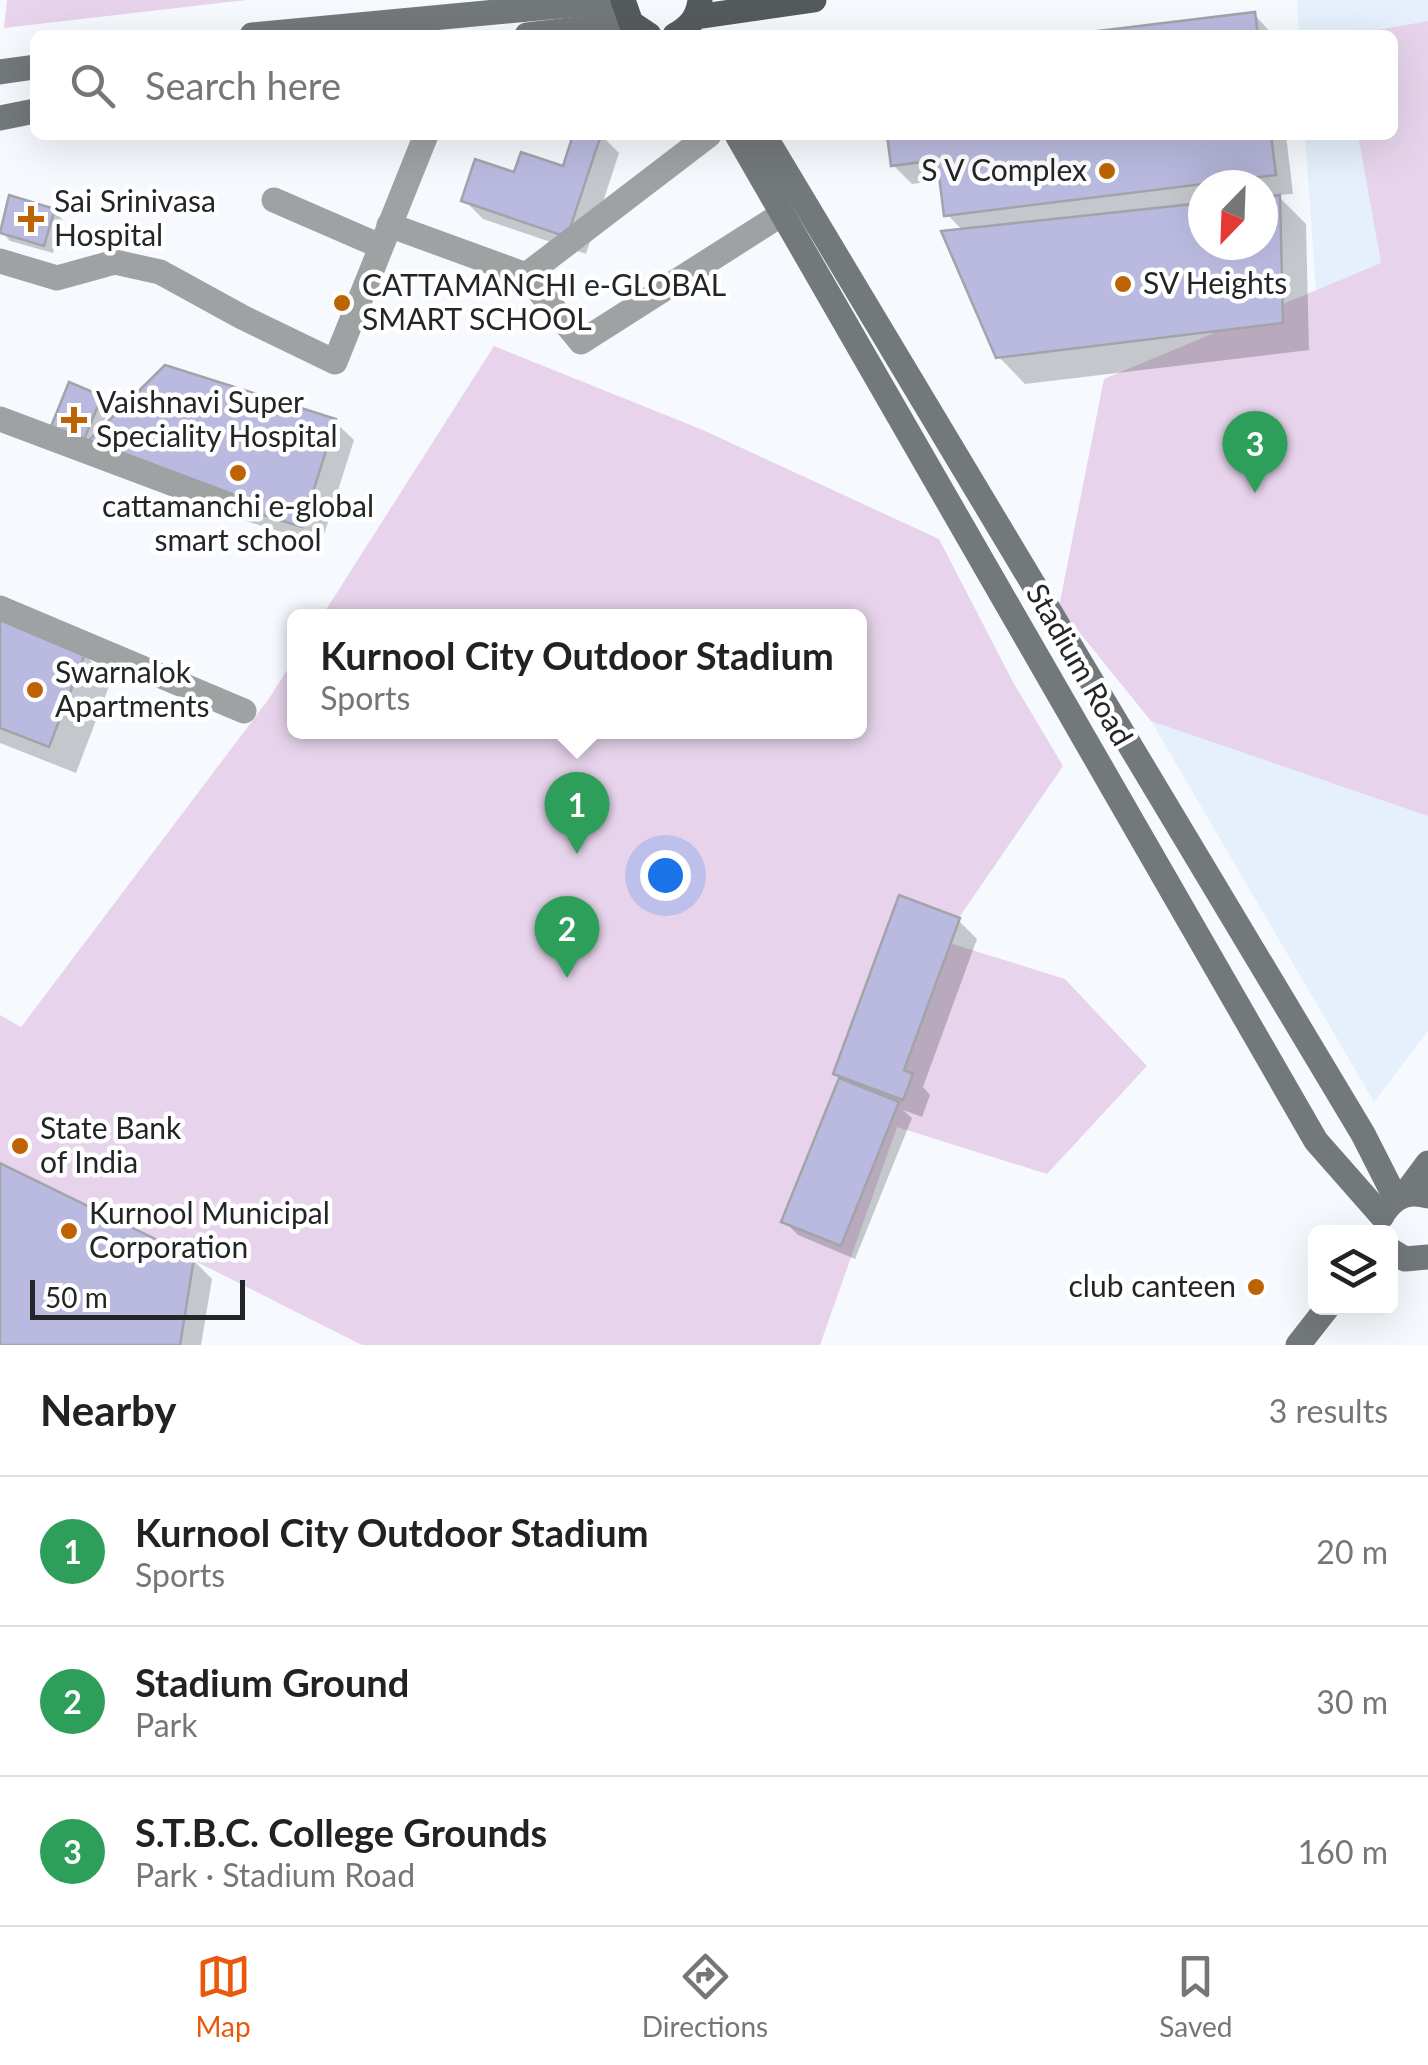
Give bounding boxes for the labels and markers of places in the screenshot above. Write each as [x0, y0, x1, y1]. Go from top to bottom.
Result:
place label: S V Complex [921, 151, 1087, 187]
marker: S V Complex [1096, 160, 1118, 182]
place label: Sai Srinivasa Hospital [54, 182, 216, 252]
marker: Sai Srinivasa Hospital [18, 206, 44, 232]
place label: SV Heights [1143, 264, 1287, 300]
place label: CATTAMANCHI e-GLOBAL SMART SCHOOL [362, 266, 726, 336]
marker: SV Heights [1112, 273, 1134, 295]
marker: CATTAMANCHI e-GLOBAL SMART SCHOOL [331, 292, 353, 314]
place label: Vaishnavi Super Speciality Hospital [96, 383, 338, 453]
marker: Vaishnavi Super Speciality Hospital [61, 407, 87, 433]
pin: 3 [1222, 410, 1288, 493]
marker: cattamanchi e-global smart school [227, 462, 249, 484]
place label: cattamanchi e-global smart school [102, 487, 374, 557]
place label: Swarnalok Apartments [55, 653, 209, 723]
marker: Swarnalok Apartments [24, 679, 46, 701]
pin: 1 [544, 772, 610, 854]
pin: 2 [534, 896, 600, 978]
place label: State Bank of India [40, 1109, 182, 1179]
marker: State Bank of India [9, 1135, 31, 1157]
place label: Kurnool Municipal Corporation [89, 1194, 330, 1264]
marker: Kurnool Municipal Corporation [58, 1220, 80, 1242]
place label: club canteen [1069, 1267, 1236, 1303]
marker: club canteen [1245, 1276, 1267, 1298]

